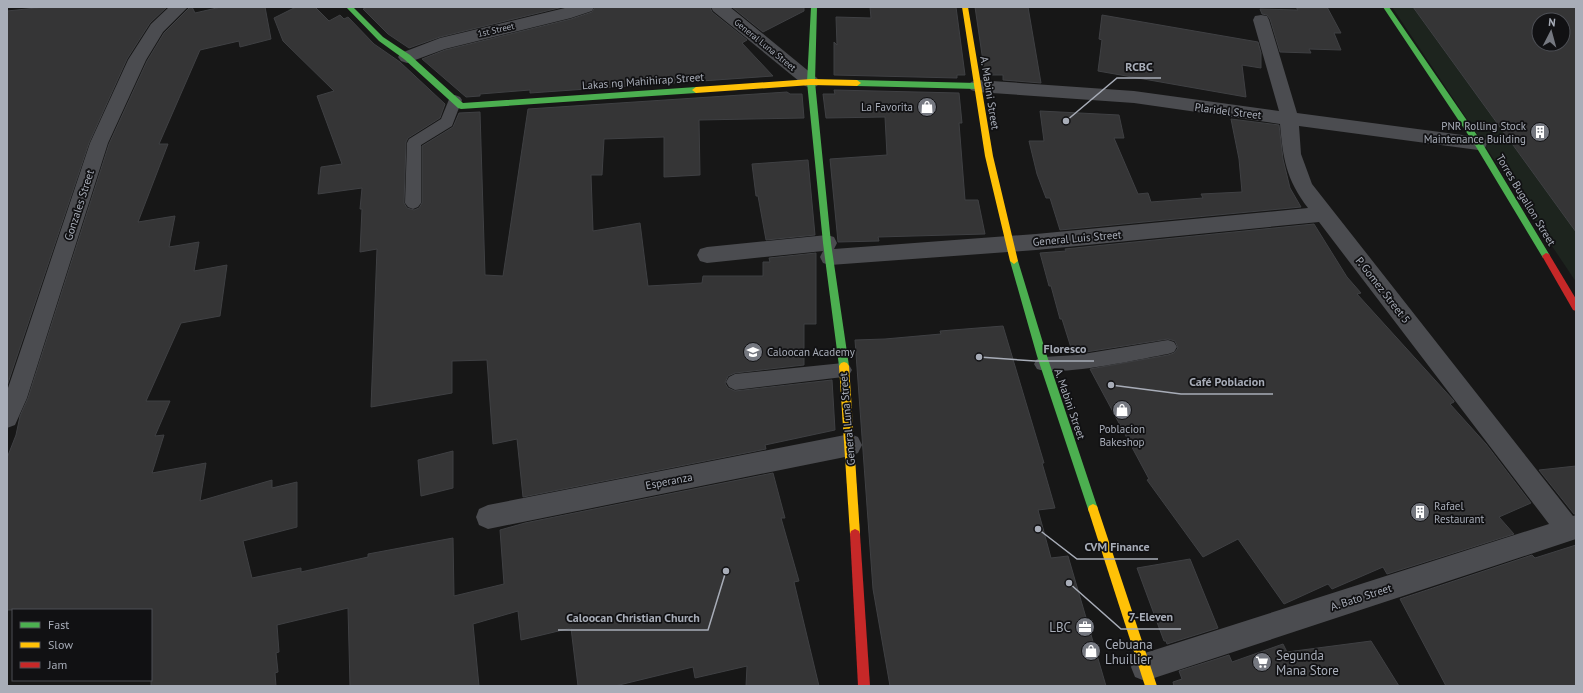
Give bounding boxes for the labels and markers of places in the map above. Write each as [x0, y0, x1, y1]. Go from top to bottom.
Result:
callout: RCBC [1117, 54, 1161, 78]
shop icon: La Favorita [916, 96, 938, 118]
place label: La Favorita [861, 100, 913, 114]
place label: PNR Rolling Stock Maintenance Building [1424, 119, 1527, 146]
building icon: PNR Rolling Stock Maintenance Building [1529, 121, 1551, 143]
callout: Floresco [1035, 337, 1094, 361]
school or university icon: Caloocan Academy [742, 341, 764, 363]
place label: Caloocan Academy [767, 345, 856, 359]
callout: Café Poblacion [1181, 370, 1273, 394]
shop icon: Poblacion Bakeshop [1111, 399, 1133, 421]
place label: Poblacion Bakeshop [1099, 422, 1145, 449]
place label: Rafael Restaurant [1434, 499, 1485, 526]
building icon: Rafael Restaurant [1409, 501, 1431, 523]
callout: CVM Finance [1077, 535, 1158, 559]
callout: 7-Eleven [1121, 605, 1181, 629]
callout: Caloocan Christian Church [558, 606, 708, 630]
office icon: LBC [1074, 616, 1096, 638]
place label: LBC [1049, 619, 1071, 636]
place label: Cebuana Lhuillier [1105, 636, 1153, 668]
shop icon: Cebuana Lhuillier [1080, 640, 1102, 662]
place label: Segunda Mana Store [1276, 647, 1339, 679]
supermarket icon: Segunda Mana Store [1251, 651, 1273, 673]

